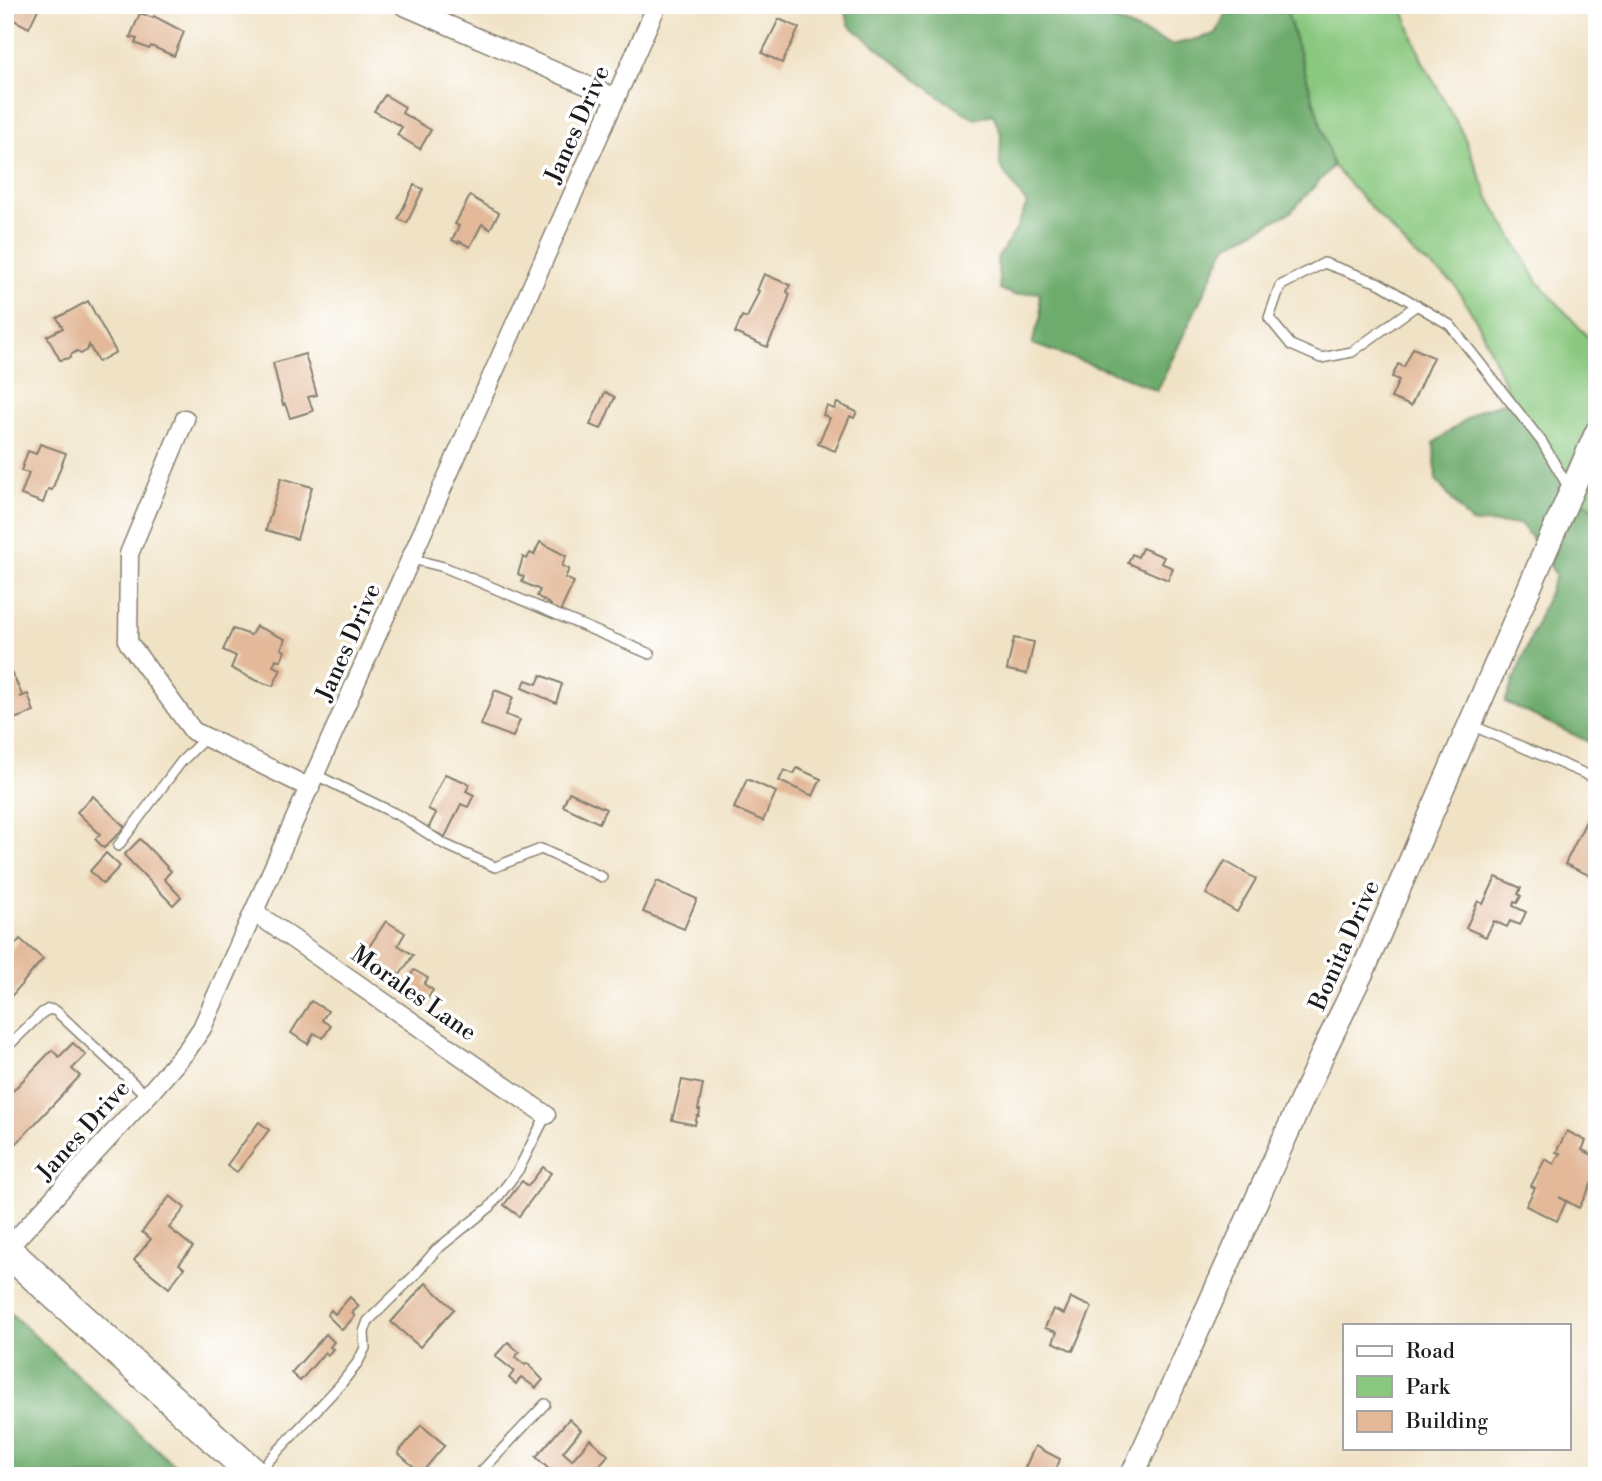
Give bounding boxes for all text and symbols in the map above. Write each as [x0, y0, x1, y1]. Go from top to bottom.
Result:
street label: Janes Drive [538, 61, 617, 189]
street label: Janes Drive [309, 579, 388, 707]
street label: Bonita Drive [1302, 876, 1387, 1016]
street label: Morales Lane [345, 940, 482, 1048]
street label: Janes Drive [30, 1074, 137, 1188]
legend [1343, 1324, 1570, 1450]
text: Road [1406, 1339, 1455, 1365]
text: Park [1406, 1375, 1451, 1401]
text: Building [1405, 1409, 1488, 1435]

